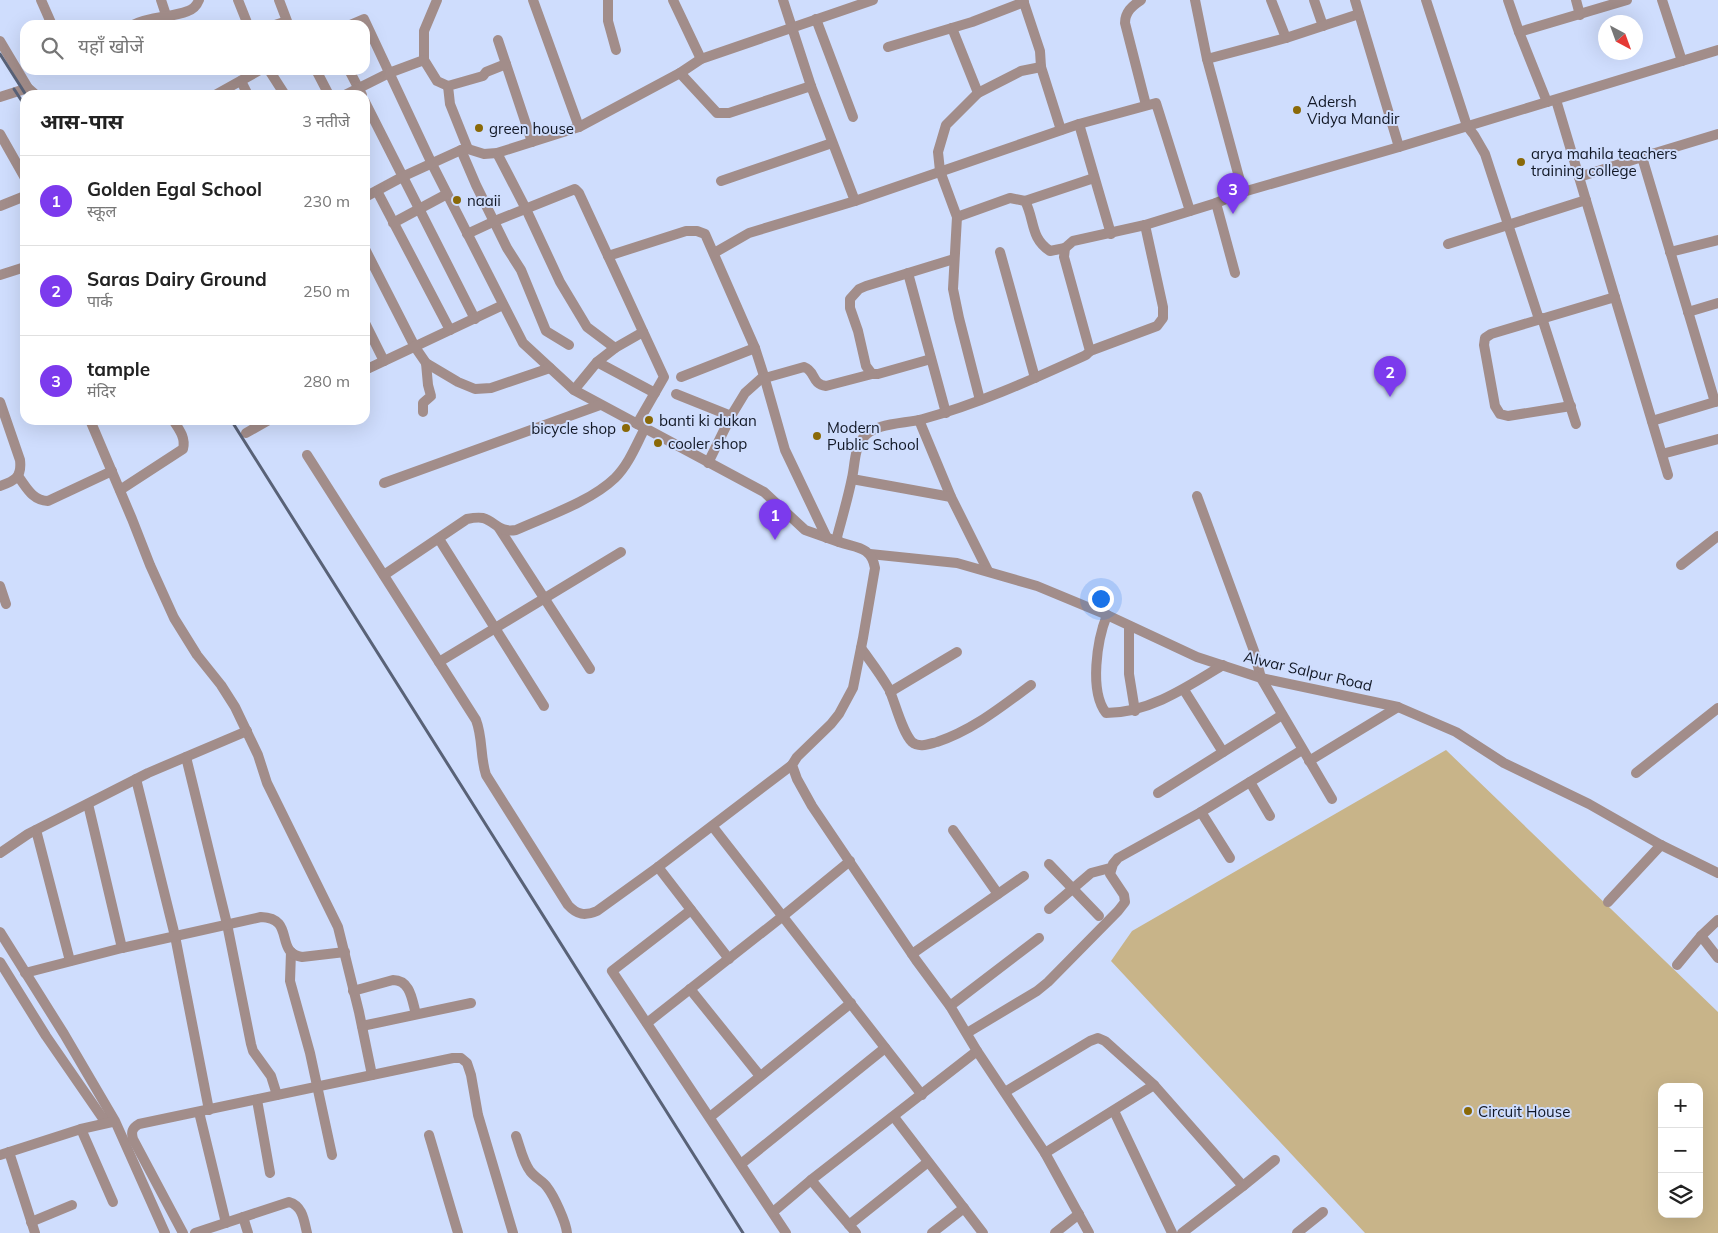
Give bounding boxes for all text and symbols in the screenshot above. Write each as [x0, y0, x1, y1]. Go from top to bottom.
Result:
north arrow [1598, 15, 1643, 60]
search box [20, 20, 370, 75]
icon: search [38, 34, 66, 62]
text: यहाँ खोजें [78, 34, 144, 58]
place label: Adersh Vidya Mandir [1307, 92, 1400, 128]
marker: Adersh Vidya Mandir [1291, 104, 1303, 116]
text: आस-पास [40, 108, 123, 134]
text: 3 नतीजे [302, 111, 350, 131]
place label: green house [489, 119, 574, 138]
marker: green house [473, 122, 485, 134]
place label: arya mahila teachers training college [1531, 144, 1677, 180]
marker: arya mahila teachers training college [1515, 156, 1527, 168]
pin: 3 [1217, 173, 1249, 214]
text: Golden Egal School [87, 177, 262, 201]
text: 1 [51, 191, 61, 211]
text: 230 m [303, 191, 350, 211]
place label: naaii [467, 191, 501, 210]
marker: naaii [451, 194, 463, 206]
text: स्कूल [87, 201, 116, 221]
text: Saras Dairy Ground [87, 267, 267, 291]
text: 2 [51, 281, 61, 301]
text: 250 m [303, 281, 350, 301]
text: पार्क [87, 291, 113, 311]
pin: 2 [1374, 356, 1406, 397]
text: tample [87, 357, 150, 381]
text: 3 [51, 371, 61, 391]
text: 280 m [303, 371, 350, 391]
text: मंदिर [87, 381, 116, 401]
place label: banti ki dukan [659, 411, 757, 430]
marker: banti ki dukan [643, 414, 655, 426]
place label: Modern Public School [827, 418, 919, 454]
place label: bicycle shop [531, 419, 616, 438]
marker: bicycle shop [620, 422, 632, 434]
marker: Modern Public School [811, 430, 823, 442]
place label: cooler shop [668, 434, 747, 453]
marker: cooler shop [652, 437, 664, 449]
pin: 1 [759, 499, 791, 540]
your location [1088, 586, 1114, 612]
street label: Alwar Salpur Road [1242, 647, 1374, 695]
map controls [1658, 1083, 1703, 1218]
button: + [1658, 1083, 1703, 1128]
place label: Circuit House [1478, 1102, 1570, 1121]
marker: Circuit House [1462, 1105, 1474, 1117]
button: − [1658, 1128, 1703, 1173]
button: layers [1658, 1173, 1703, 1218]

